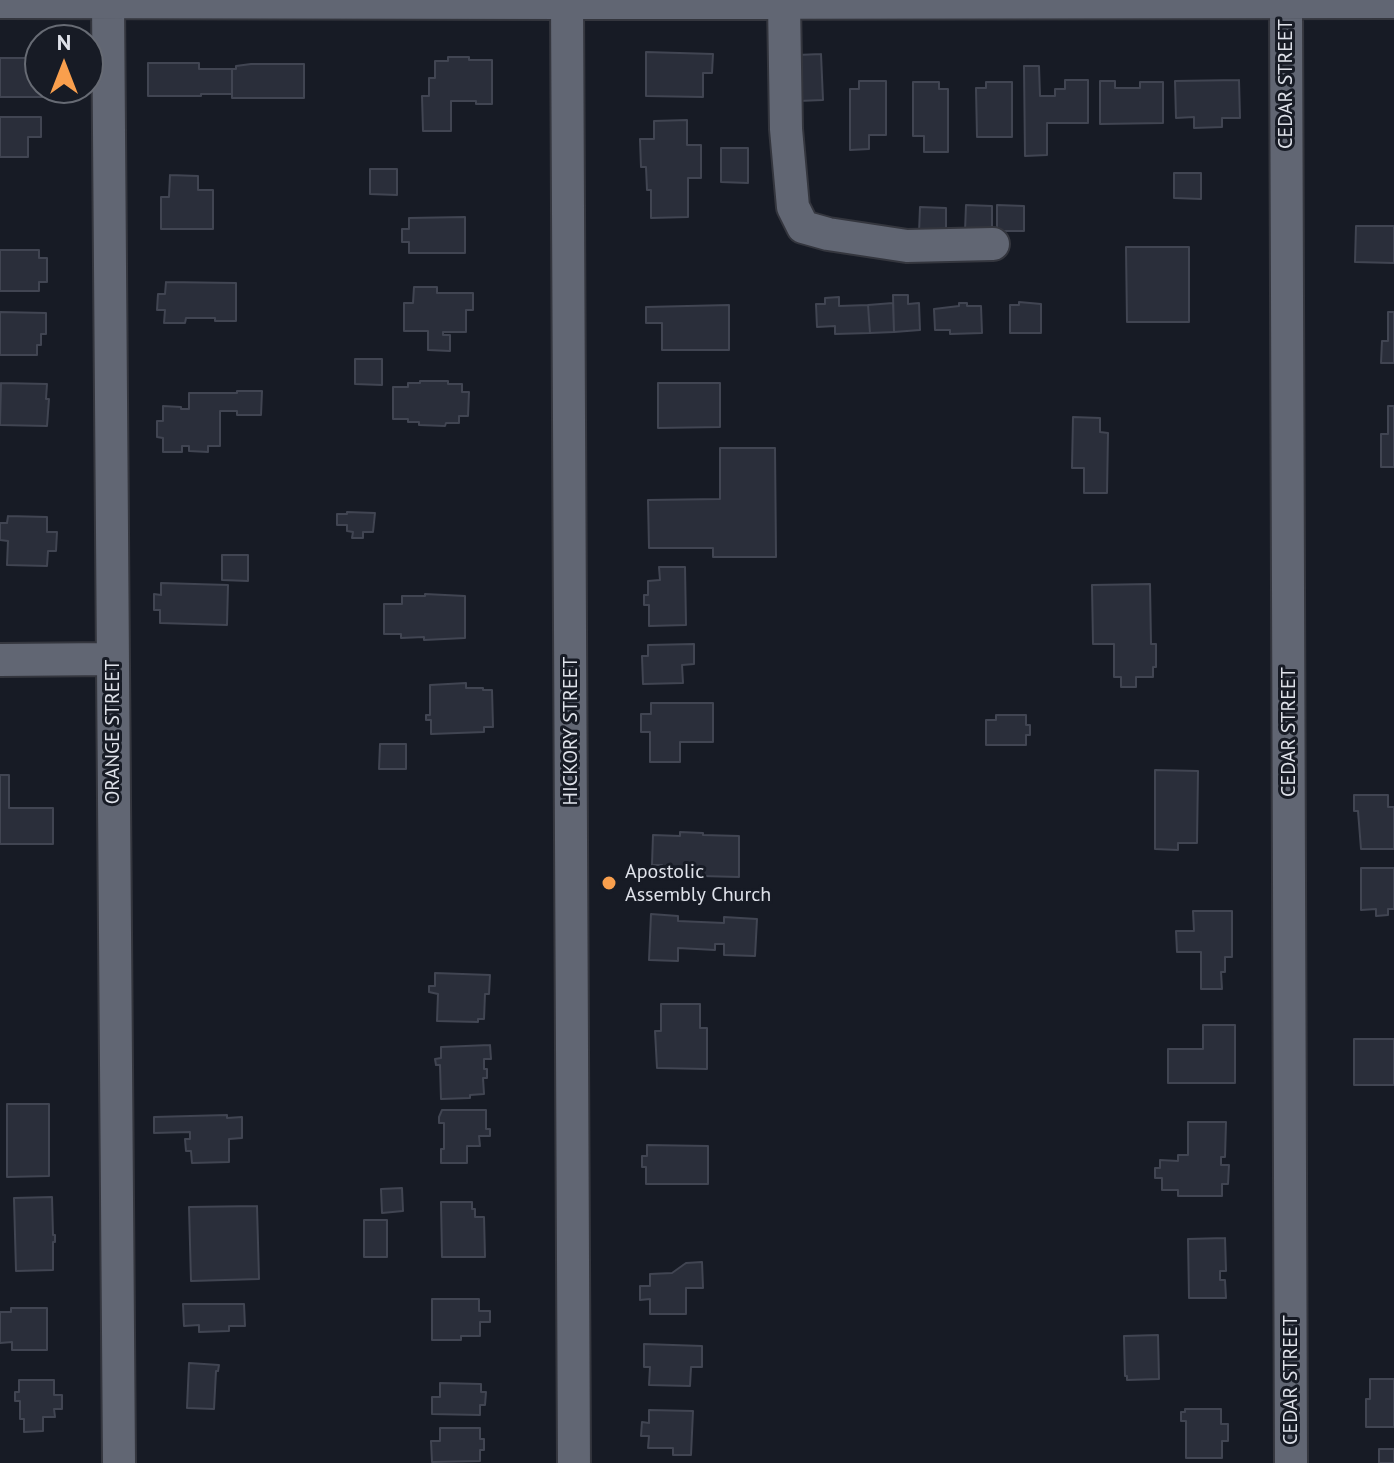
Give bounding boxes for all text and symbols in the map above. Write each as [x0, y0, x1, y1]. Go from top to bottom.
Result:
street label: CEDAR STREET [1274, 19, 1298, 149]
north arrow [24, 24, 104, 104]
text: N [57, 28, 71, 56]
street label: HICKORY STREET [559, 657, 583, 805]
street label: ORANGE STREET [101, 660, 125, 804]
street label: CEDAR STREET [1277, 667, 1301, 797]
place label: Apostolic Assembly Church [625, 860, 771, 907]
marker: Apostolic Assembly Church [600, 874, 618, 892]
street label: CEDAR STREET [1279, 1315, 1303, 1445]

